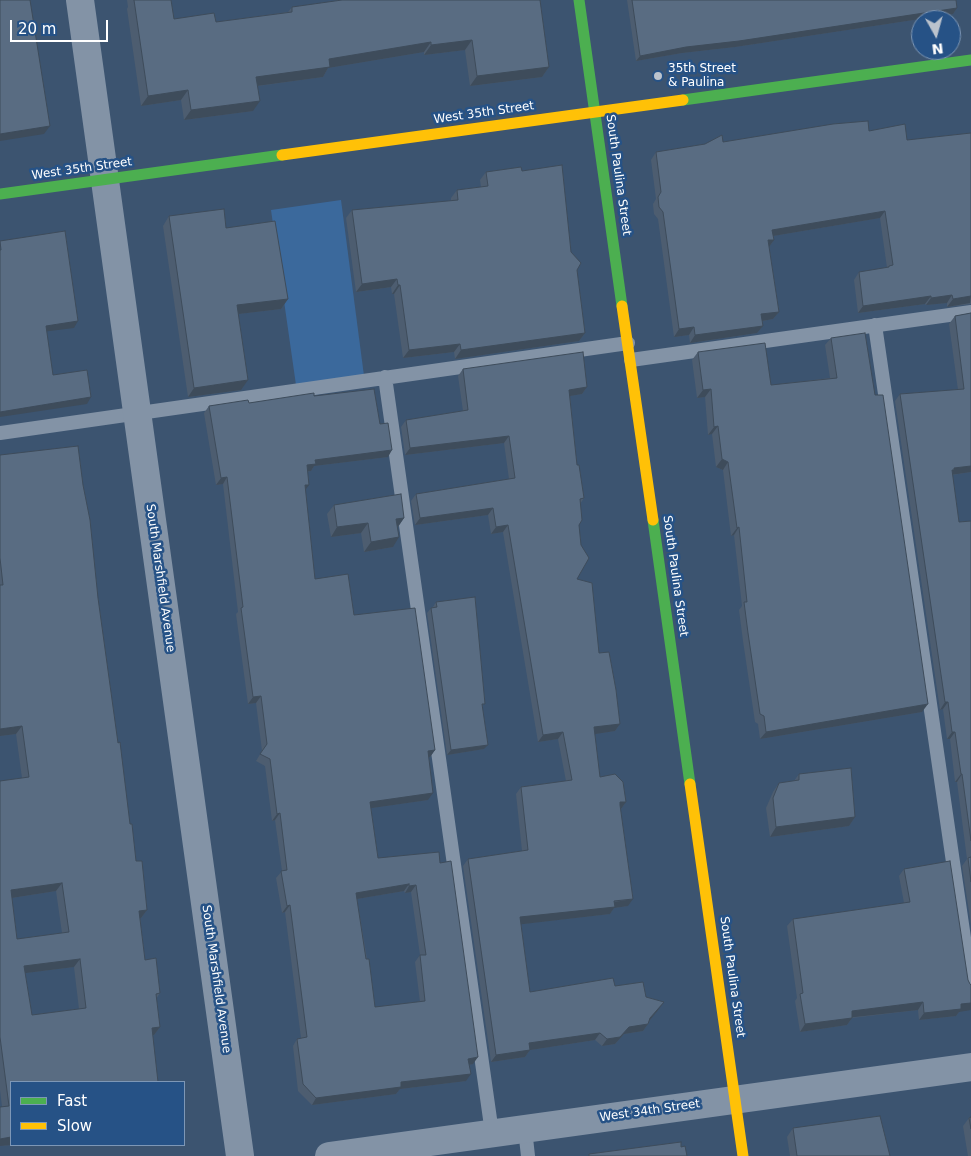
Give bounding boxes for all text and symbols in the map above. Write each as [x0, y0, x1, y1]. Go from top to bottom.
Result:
scale bar [12, 10, 110, 42]
north arrow [911, 10, 961, 60]
text: 20 m [18, 20, 56, 38]
text: N [931, 40, 944, 58]
place label: 35th Street & Paulina [668, 62, 736, 90]
marker: 35th Street & Paulina [652, 70, 664, 82]
street label: West 35th Street [433, 99, 535, 127]
street label: South Paulina Street [602, 113, 634, 237]
street label: West 35th Street [31, 155, 133, 183]
street label: South Marshfield Avenue [142, 503, 178, 653]
street label: South Paulina Street [659, 514, 691, 638]
street label: South Marshfield Avenue [198, 904, 234, 1054]
street label: South Paulina Street [716, 915, 748, 1039]
legend [10, 1081, 185, 1146]
text: Fast [57, 1092, 87, 1110]
street label: West 34th Street [599, 1097, 701, 1125]
text: Slow [57, 1117, 92, 1135]

